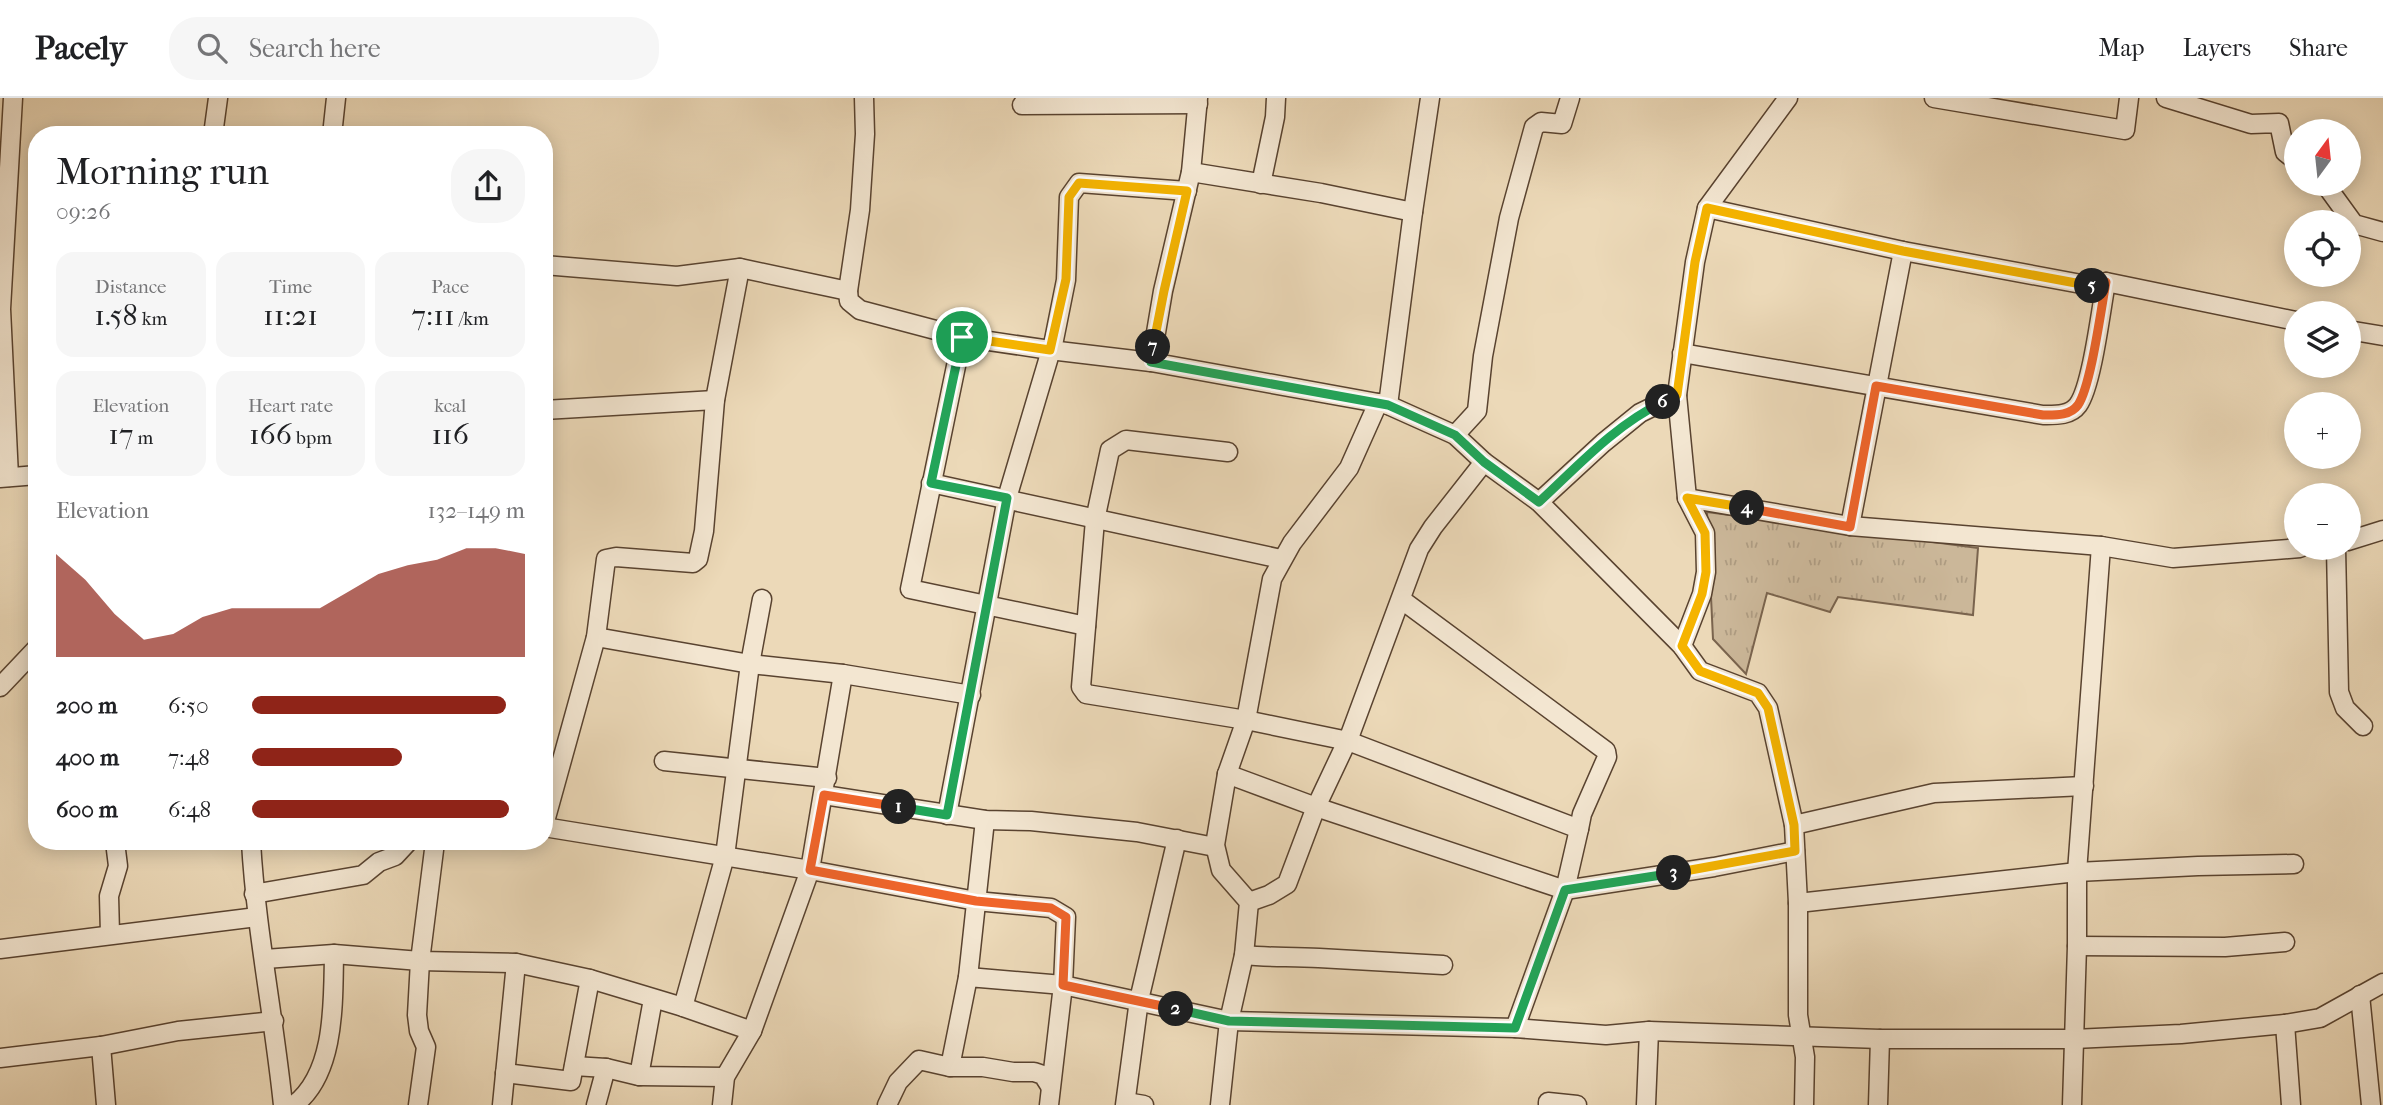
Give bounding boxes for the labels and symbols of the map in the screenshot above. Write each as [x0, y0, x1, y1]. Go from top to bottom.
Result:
north arrow [2284, 119, 2361, 196]
pin: 5 [2074, 268, 2110, 304]
pin [932, 307, 992, 367]
pin: 7 [1136, 330, 1170, 364]
pin: 6 [1646, 384, 1680, 420]
pin: 4 [1730, 490, 1764, 526]
pin: 1 [881, 790, 916, 824]
pin: 3 [1656, 856, 1692, 890]
pin: 2 [1158, 992, 1194, 1026]

